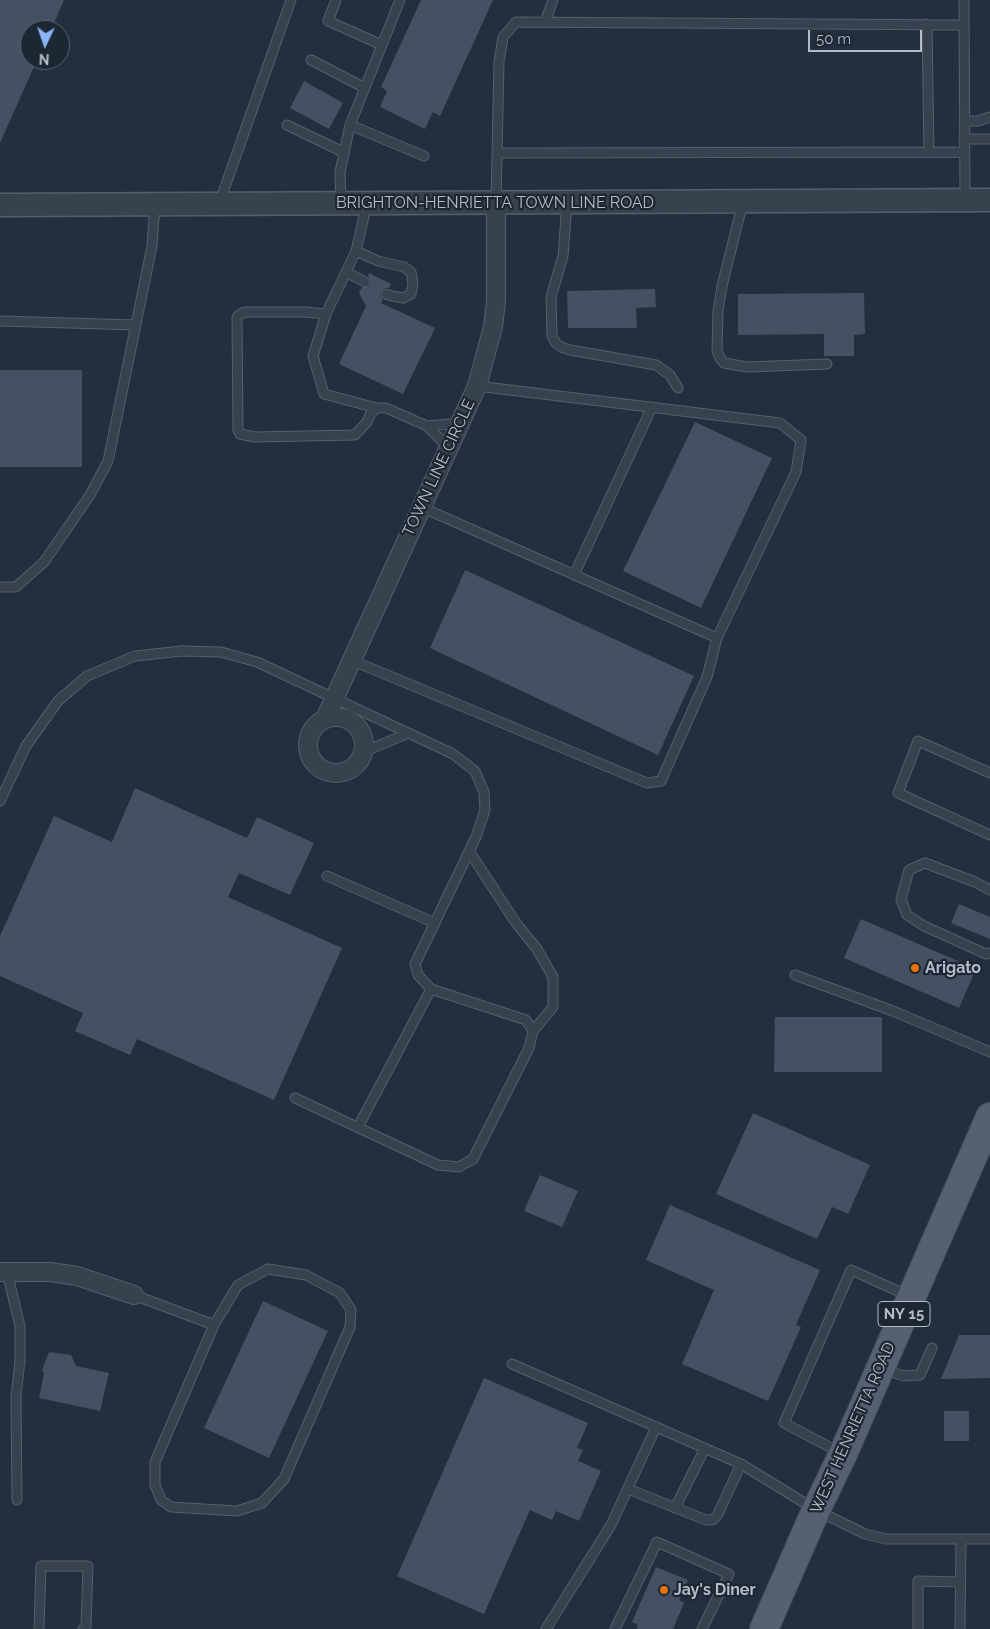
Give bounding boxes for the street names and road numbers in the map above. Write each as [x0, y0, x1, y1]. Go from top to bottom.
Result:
street label: BRIGHTON-HENRIETTA TOWN LINE ROAD [336, 193, 654, 213]
street label: TOWN LINE CIRCLE [399, 396, 479, 540]
road number: NY 15 [878, 1302, 930, 1326]
street label: WEST HENRIETTA ROAD [806, 1339, 900, 1517]

